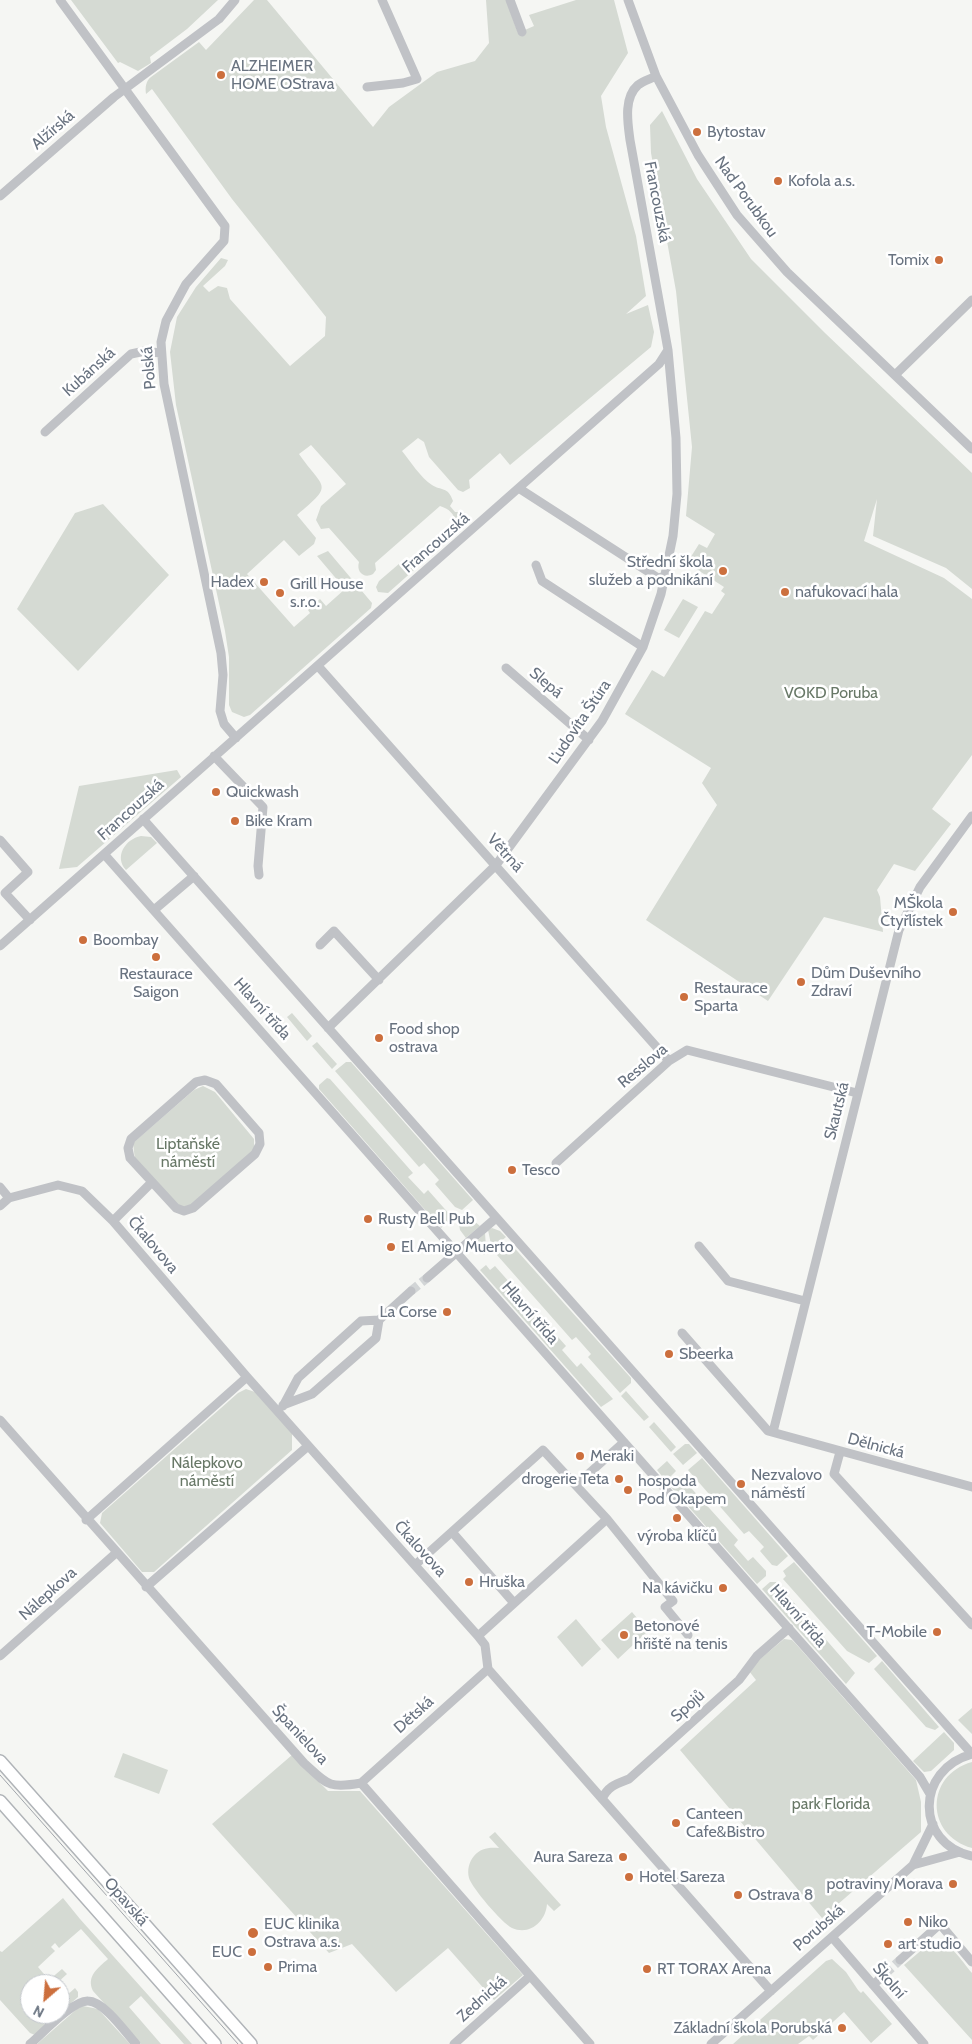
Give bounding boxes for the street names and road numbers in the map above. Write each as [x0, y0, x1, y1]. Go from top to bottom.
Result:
street label: Alžírská [27, 106, 79, 154]
street label: Nad Porubkou [710, 153, 782, 241]
street label: Francouzská [640, 160, 674, 244]
street label: Kubánská [59, 343, 119, 401]
street label: Polská [138, 346, 160, 390]
street label: Francouzská [399, 509, 473, 577]
street label: Slepá [525, 664, 567, 702]
street label: Ľudovíta Štúra [545, 676, 615, 768]
street label: Francouzská [94, 775, 168, 845]
street label: Větrná [483, 830, 527, 876]
street label: Hlavní třída [229, 974, 295, 1044]
street label: Resslova [614, 1040, 672, 1092]
street label: Skautská [821, 1080, 853, 1142]
street label: Čkalovova [124, 1212, 182, 1278]
street label: Hlavní třída [498, 1278, 562, 1348]
street label: Dělnická [846, 1429, 906, 1463]
street label: Čkalovova [390, 1517, 450, 1581]
street label: Nálepkova [15, 1563, 81, 1625]
street label: Hlavní třída [766, 1581, 830, 1651]
street label: Spojů [667, 1686, 709, 1726]
street label: Dětská [390, 1692, 438, 1738]
street label: Španielova [268, 1701, 332, 1769]
street label: Opavská [100, 1874, 152, 1930]
street label: Porubská [790, 1901, 848, 1955]
street label: Školní [868, 1959, 910, 2003]
street label: Zednická [453, 1972, 511, 2026]

